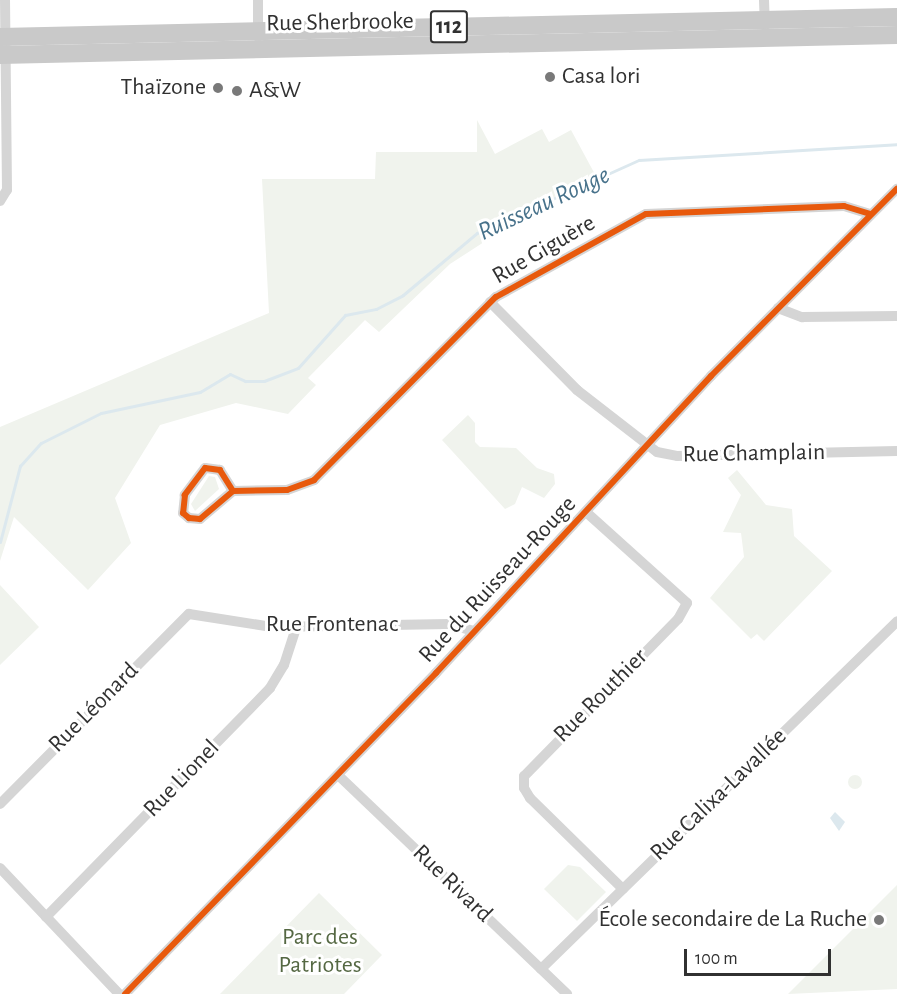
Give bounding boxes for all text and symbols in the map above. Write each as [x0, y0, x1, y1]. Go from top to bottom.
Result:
street label: Rue Sherbrooke [266, 7, 414, 39]
road number: 112 [430, 8, 468, 46]
place label: Casa lori [562, 63, 641, 91]
marker: Casa lori [543, 70, 557, 84]
place label: Thaïzone [121, 74, 206, 102]
place label: A&W [249, 77, 301, 105]
marker: Thaïzone [211, 81, 225, 95]
marker: A&W [230, 84, 244, 98]
water label: Ruisseau Rouge [473, 160, 615, 248]
street label: Rue Giguère [487, 209, 601, 291]
street label: Rue Champlain [683, 438, 825, 470]
street label: Rue du Ruisseau-Rouge [413, 491, 583, 669]
street label: Rue Frontenac [266, 611, 398, 639]
street label: Rue Routhier [548, 643, 654, 749]
street label: Rue Léonard [43, 657, 145, 759]
street label: Rue Calixa-Lavallée [645, 723, 793, 867]
street label: Rue Lionel [138, 734, 226, 824]
street label: Rue Rivard [406, 839, 498, 929]
place label: École secondaire de La Ruche [599, 906, 867, 934]
marker: École secondaire de La Ruche [872, 913, 886, 927]
park label: Parc des Patriotes [278, 924, 362, 980]
scale bar [687, 937, 834, 975]
text: 100 m [695, 950, 738, 968]

